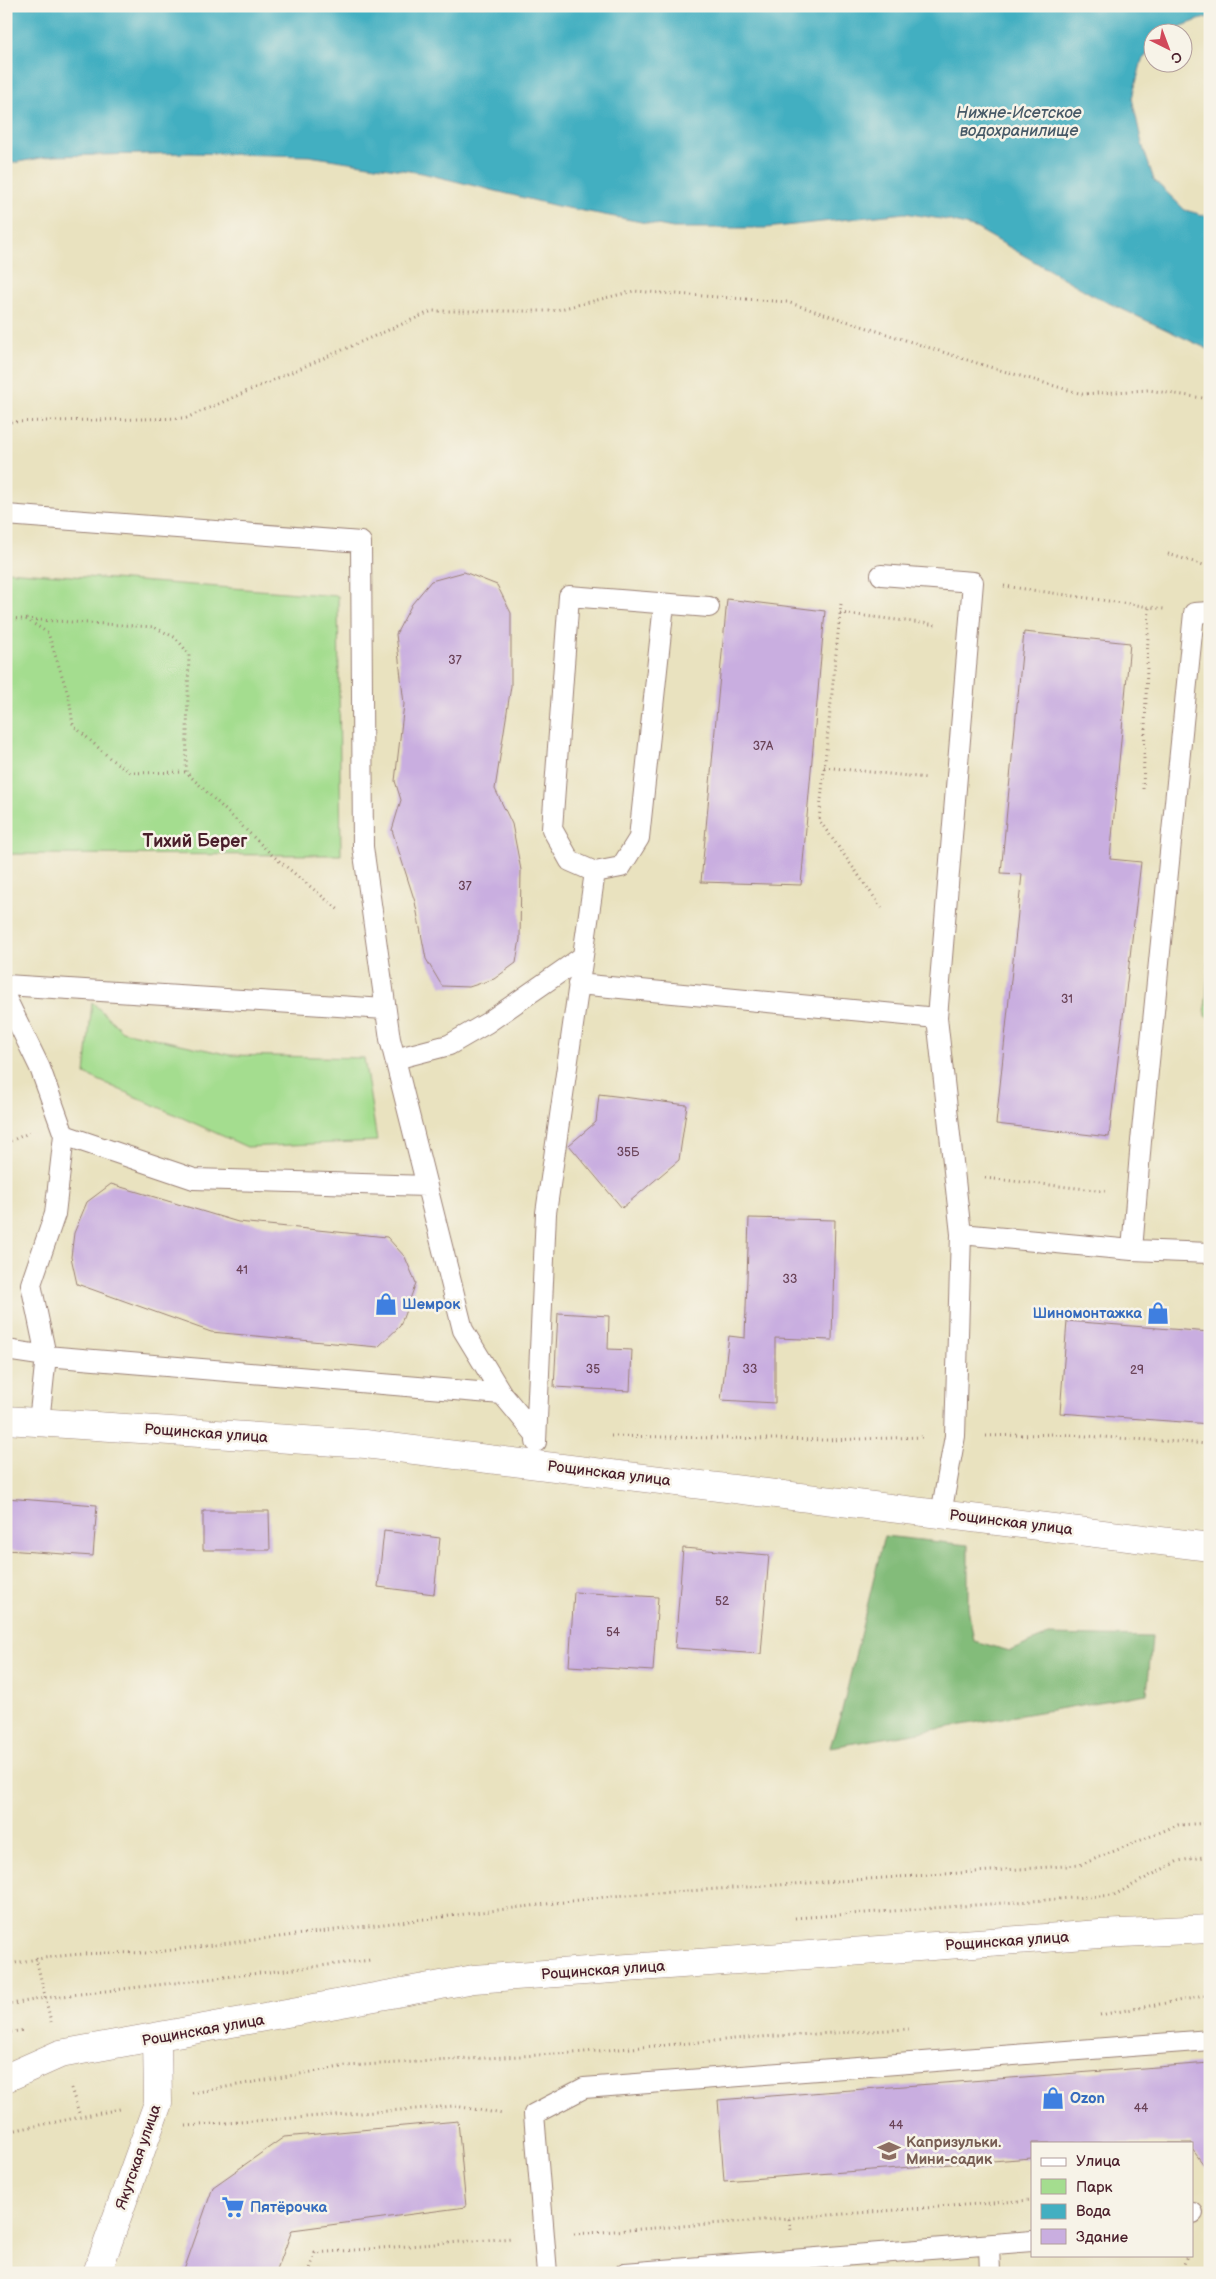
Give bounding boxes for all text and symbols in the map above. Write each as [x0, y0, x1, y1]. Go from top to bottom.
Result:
north arrow [1144, 22, 1194, 72]
text: С [1167, 48, 1186, 67]
water label: Нижне-Исетское водохранилище [956, 104, 1082, 141]
house number: 37 [448, 653, 462, 668]
house number: 37А [753, 739, 774, 754]
district label: Тихий Берег [142, 831, 248, 852]
house number: 37 [458, 879, 472, 894]
house number: 31 [1061, 992, 1073, 1007]
house number: 35Б [617, 1145, 640, 1160]
house number: 41 [236, 1263, 248, 1278]
house number: 33 [783, 1272, 797, 1287]
shop icon: Шемрок [373, 1291, 399, 1317]
place label: Шемрок [402, 1295, 461, 1314]
shop icon: Шиномонтажка [1145, 1300, 1171, 1326]
place label: Шиномонтажка [1032, 1304, 1142, 1323]
house number: 35 [586, 1362, 600, 1377]
house number: 33 [743, 1362, 757, 1377]
house number: 29 [1130, 1363, 1144, 1378]
street label: Рощинская улица [143, 1420, 269, 1447]
street label: Рощинская улица [546, 1456, 672, 1491]
street label: Рощинская улица [948, 1505, 1074, 1540]
house number: 52 [715, 1594, 729, 1609]
house number: 54 [606, 1625, 621, 1640]
street label: Рощинская улица [944, 1928, 1070, 1955]
street label: Рощинская улица [540, 1957, 666, 1984]
street label: Рощинская улица [140, 2010, 266, 2051]
shop icon: Ozon [1040, 2085, 1066, 2111]
place label: Ozon [1070, 2089, 1105, 2108]
house number: 44 [1134, 2101, 1149, 2116]
street label: Якутская улица [112, 2102, 165, 2212]
house number: 44 [889, 2118, 904, 2133]
place label: Капризульки. Мини-садик [906, 2133, 1001, 2169]
school or university icon: Капризульки. Мини-садик [876, 2138, 902, 2164]
legend [1031, 2142, 1194, 2256]
text: Улица [1076, 2152, 1121, 2171]
text: Парк [1076, 2178, 1113, 2197]
supermarket icon: Пятёрочка [220, 2194, 246, 2220]
place label: Пятёрочка [250, 2198, 328, 2217]
text: Вода [1076, 2202, 1111, 2221]
text: Здание [1076, 2228, 1128, 2247]

